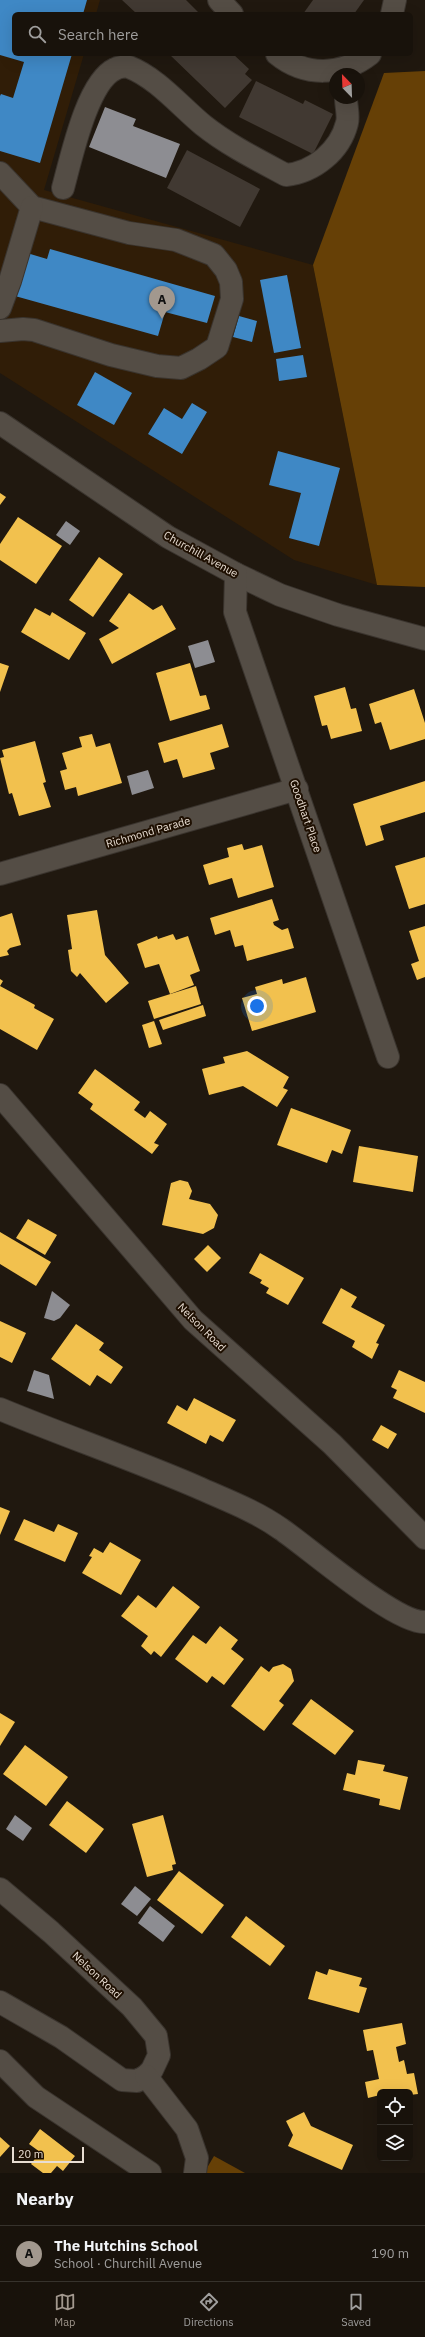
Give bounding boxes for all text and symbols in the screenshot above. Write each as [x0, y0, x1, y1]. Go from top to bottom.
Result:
search box [12, 12, 413, 56]
icon: search [26, 23, 48, 45]
text: Search here [58, 25, 138, 44]
north arrow [329, 68, 365, 104]
pin: A [149, 286, 175, 319]
street label: Churchill Avenue [161, 528, 241, 580]
street label: Goodhart Place [287, 778, 325, 854]
street label: Richmond Parade [104, 813, 192, 851]
your location [247, 996, 267, 1016]
street label: Nelson Road [175, 1300, 229, 1354]
street label: Nelson Road [69, 1949, 125, 2001]
map controls [377, 2089, 413, 2161]
button: locate [377, 2089, 413, 2125]
button: layers [377, 2125, 413, 2161]
scale bar [12, 2145, 84, 2164]
text: 20 m [18, 2147, 43, 2161]
text: Nearby [16, 2188, 74, 2210]
text: The Hutchins School [54, 2236, 198, 2255]
text: A [25, 2245, 33, 2262]
text: 190 m [371, 2245, 409, 2262]
text: School · Churchill Avenue [54, 2255, 202, 2272]
tab: Map [54, 2291, 76, 2329]
tab: Directions [184, 2291, 234, 2329]
tab: Saved [341, 2291, 371, 2329]

